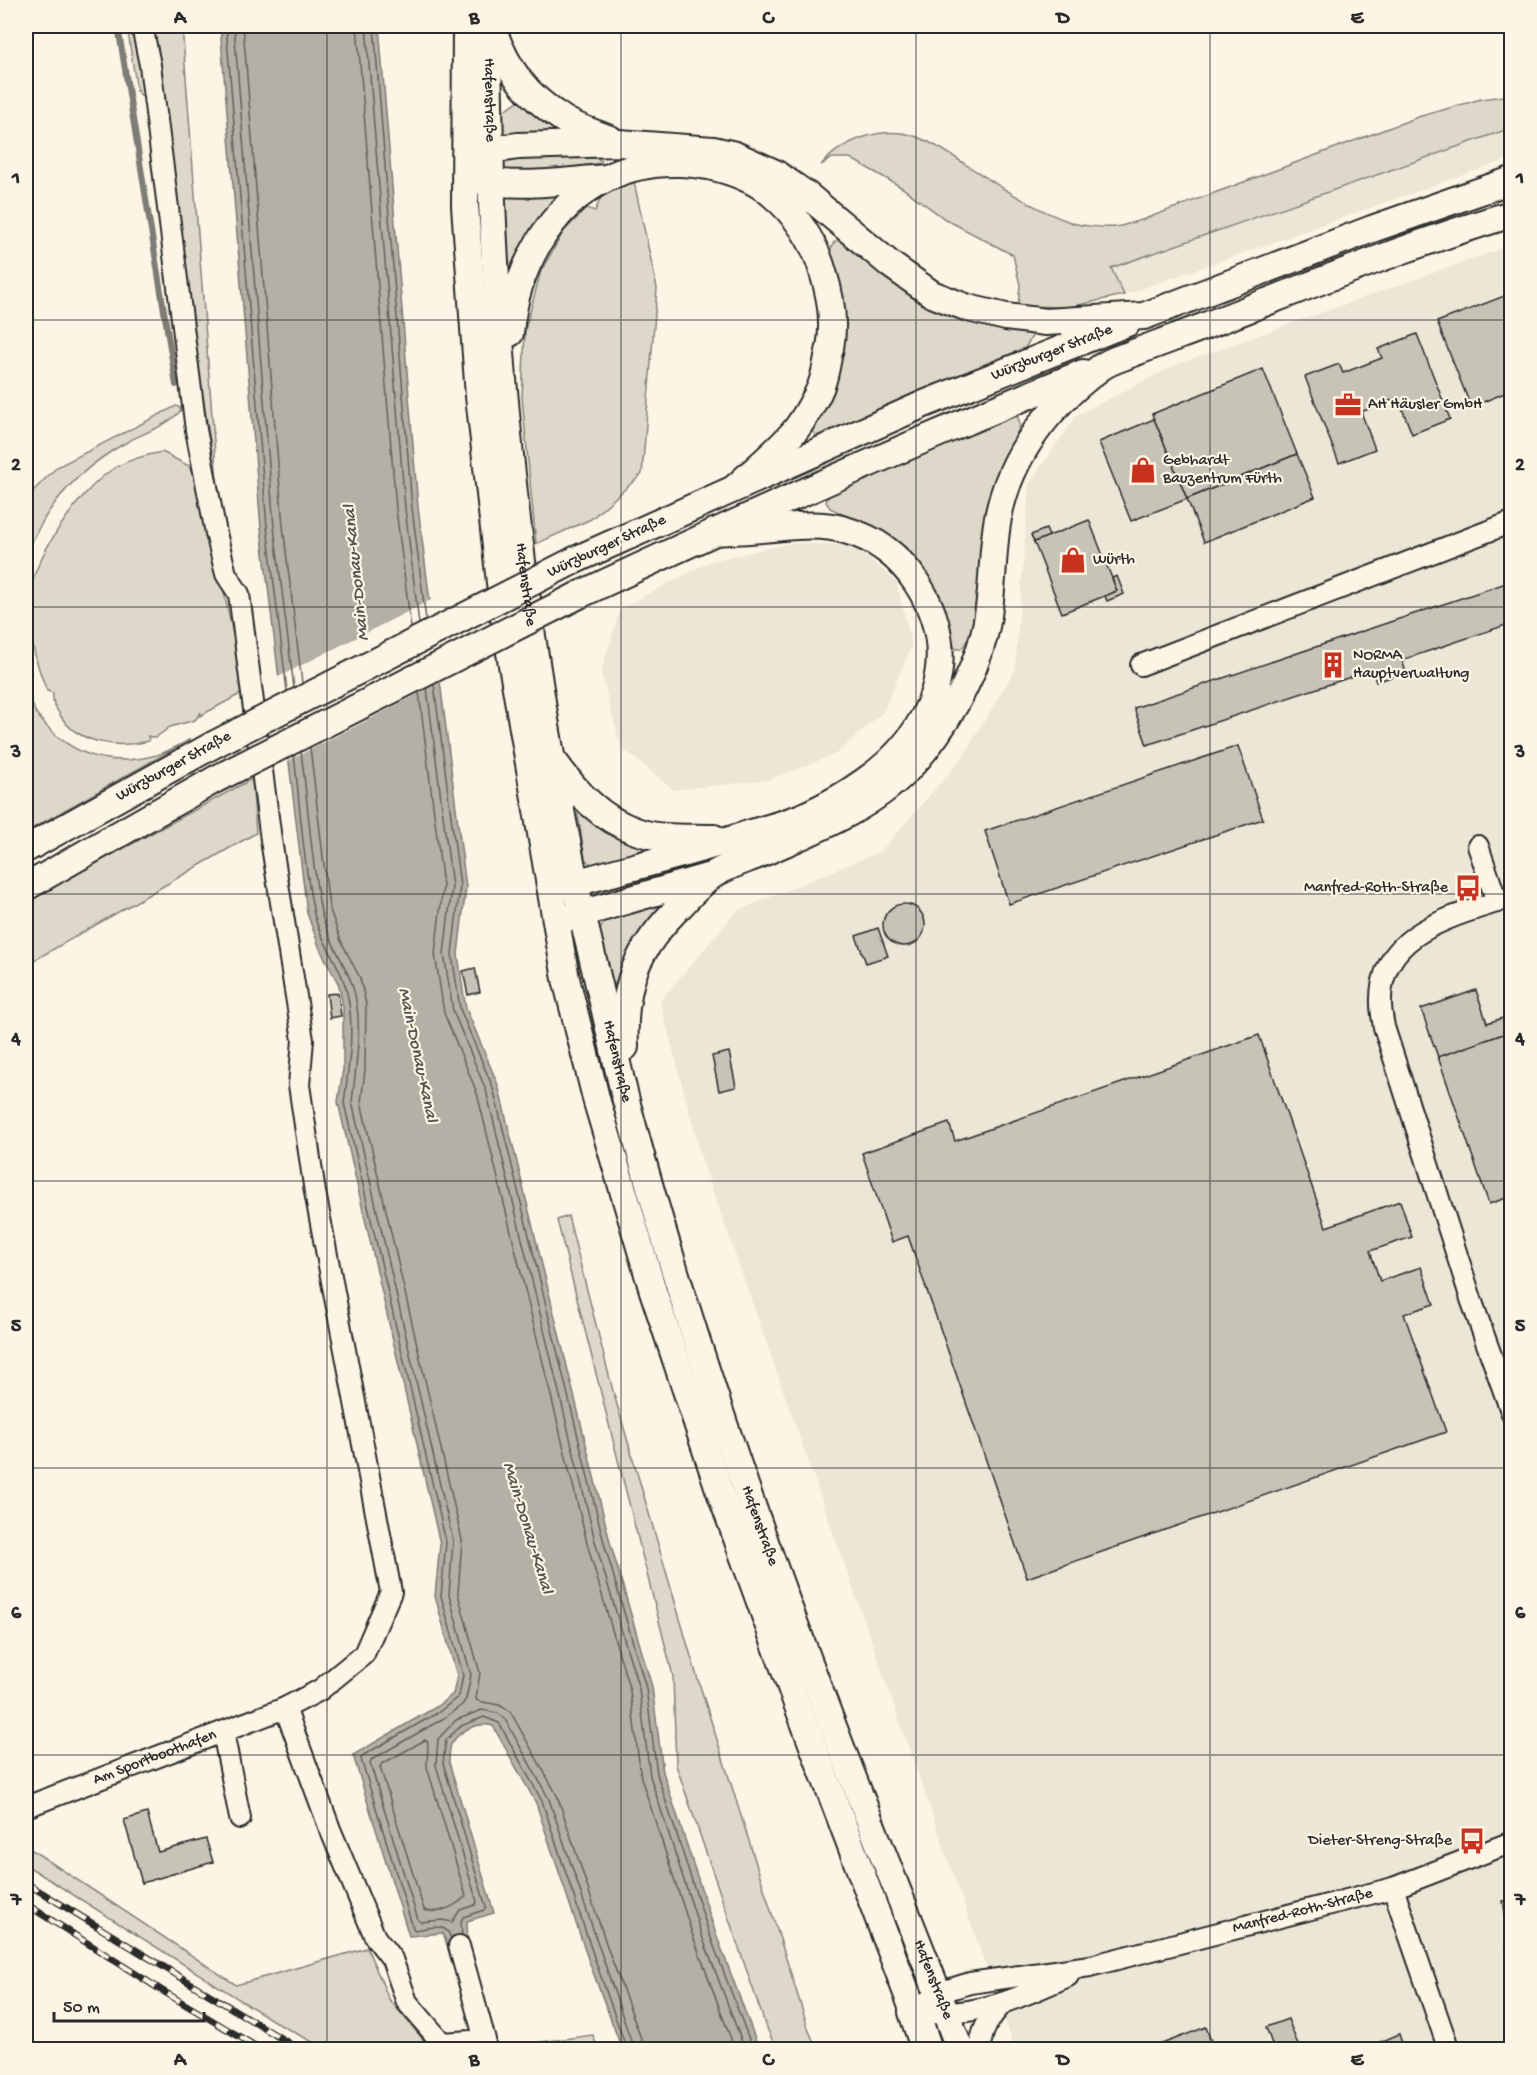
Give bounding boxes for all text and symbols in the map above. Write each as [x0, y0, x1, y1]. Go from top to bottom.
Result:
text: A [173, 8, 188, 31]
text: B [468, 8, 480, 31]
text: C [762, 8, 776, 31]
text: D [1054, 8, 1070, 31]
text: E [1351, 8, 1365, 31]
street label: Hafenstraße [479, 58, 499, 143]
text: 1 [11, 168, 20, 191]
text: 1 [1515, 168, 1524, 191]
street label: Würzburger Straße [989, 320, 1116, 386]
office icon: AH Häusler GmbH [1333, 390, 1363, 420]
place label: AH Häusler GmbH [1368, 396, 1483, 415]
place label: Gebhardt Bauzentrum Fürth [1162, 452, 1282, 489]
text: 2 [11, 455, 21, 478]
shop icon: Gebhardt Bauzentrum Fürth [1128, 455, 1158, 485]
text: 2 [1515, 455, 1525, 478]
water label: Main-Donau-Kanal [339, 503, 375, 642]
street label: Würzburger Straße [545, 511, 670, 583]
street label: Hafenstraße [510, 542, 540, 628]
shop icon: Würth [1058, 545, 1088, 575]
place label: Würth [1093, 551, 1135, 570]
place label: NORMA Hauptverwaltung [1353, 647, 1469, 684]
building icon: NORMA Hauptverwaltung [1318, 650, 1348, 680]
street label: Würzburger Straße [113, 727, 236, 807]
text: 3 [10, 742, 21, 765]
text: 3 [1514, 742, 1525, 765]
bus stop icon: Manfred-Roth-Straße [1453, 873, 1483, 903]
place label: Manfred-Roth-Straße [1304, 879, 1449, 898]
water label: Main-Donau-Kanal [393, 986, 442, 1125]
street label: Hafenstraße [598, 1019, 636, 1105]
text: 4 [10, 1029, 21, 1052]
text: 4 [1514, 1029, 1525, 1052]
text: 5 [11, 1316, 22, 1339]
text: 5 [1515, 1316, 1526, 1339]
water label: Main-Donau-Kanal [497, 1460, 557, 1597]
street label: Hafenstraße [736, 1483, 782, 1569]
text: 6 [11, 1603, 22, 1626]
text: 6 [1515, 1603, 1526, 1626]
street label: Am Sportboothafen [91, 1725, 220, 1790]
bus stop icon: Dieter-Streng-Straße [1457, 1826, 1487, 1856]
place label: Dieter-Streng-Straße [1307, 1832, 1453, 1851]
street label: Manfred-Roth-Straße [1231, 1884, 1376, 1938]
text: 7 [10, 1890, 23, 1913]
text: 7 [1514, 1890, 1527, 1913]
street label: Hafenstraße [909, 1937, 957, 2023]
scale bar [54, 1985, 204, 2023]
text: 50 m [63, 1998, 100, 2019]
text: A [173, 2050, 188, 2073]
text: B [468, 2050, 480, 2073]
text: C [762, 2050, 776, 2073]
text: D [1054, 2050, 1070, 2073]
text: E [1351, 2050, 1365, 2073]

